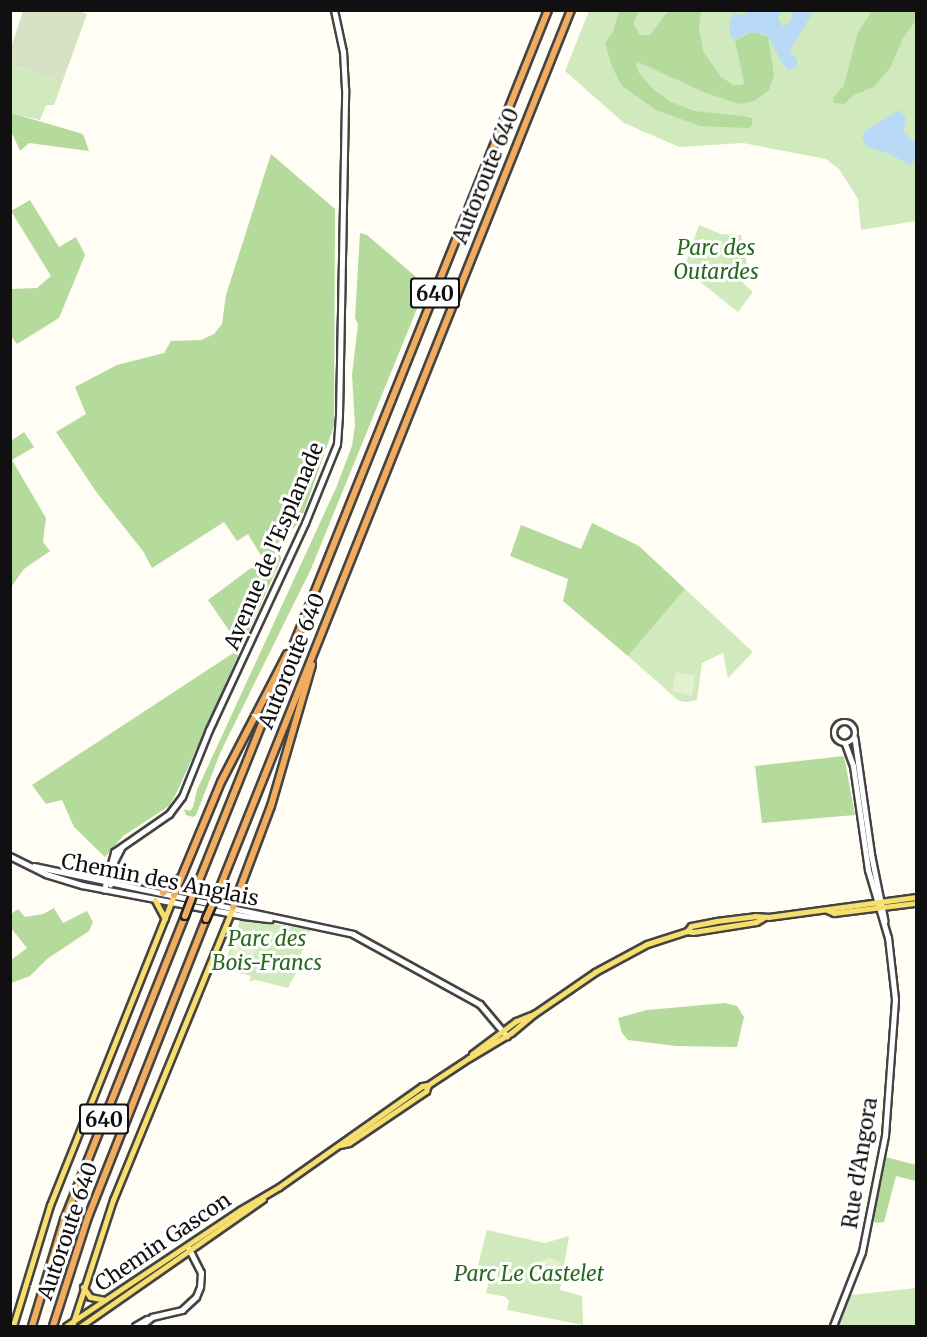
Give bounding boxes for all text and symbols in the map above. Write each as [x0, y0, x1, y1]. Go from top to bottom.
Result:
street label: Autoroute 640 [447, 105, 525, 247]
park label: Parc des Outardes [673, 235, 759, 285]
road number: 640 [410, 276, 460, 310]
street label: Avenue de l'Esplanade [219, 439, 329, 653]
street label: Autoroute 640 [253, 590, 331, 732]
street label: Chemin des Anglais [59, 849, 261, 911]
park label: Parc des Bois-Francs [212, 926, 322, 976]
street label: Rue d'Angora [837, 1096, 883, 1230]
road number: 640 [78, 1102, 130, 1136]
street label: Autoroute 640 [33, 1159, 103, 1303]
street label: Chemin Gascon [90, 1187, 236, 1297]
park label: Parc Le Castelet [454, 1261, 604, 1287]

